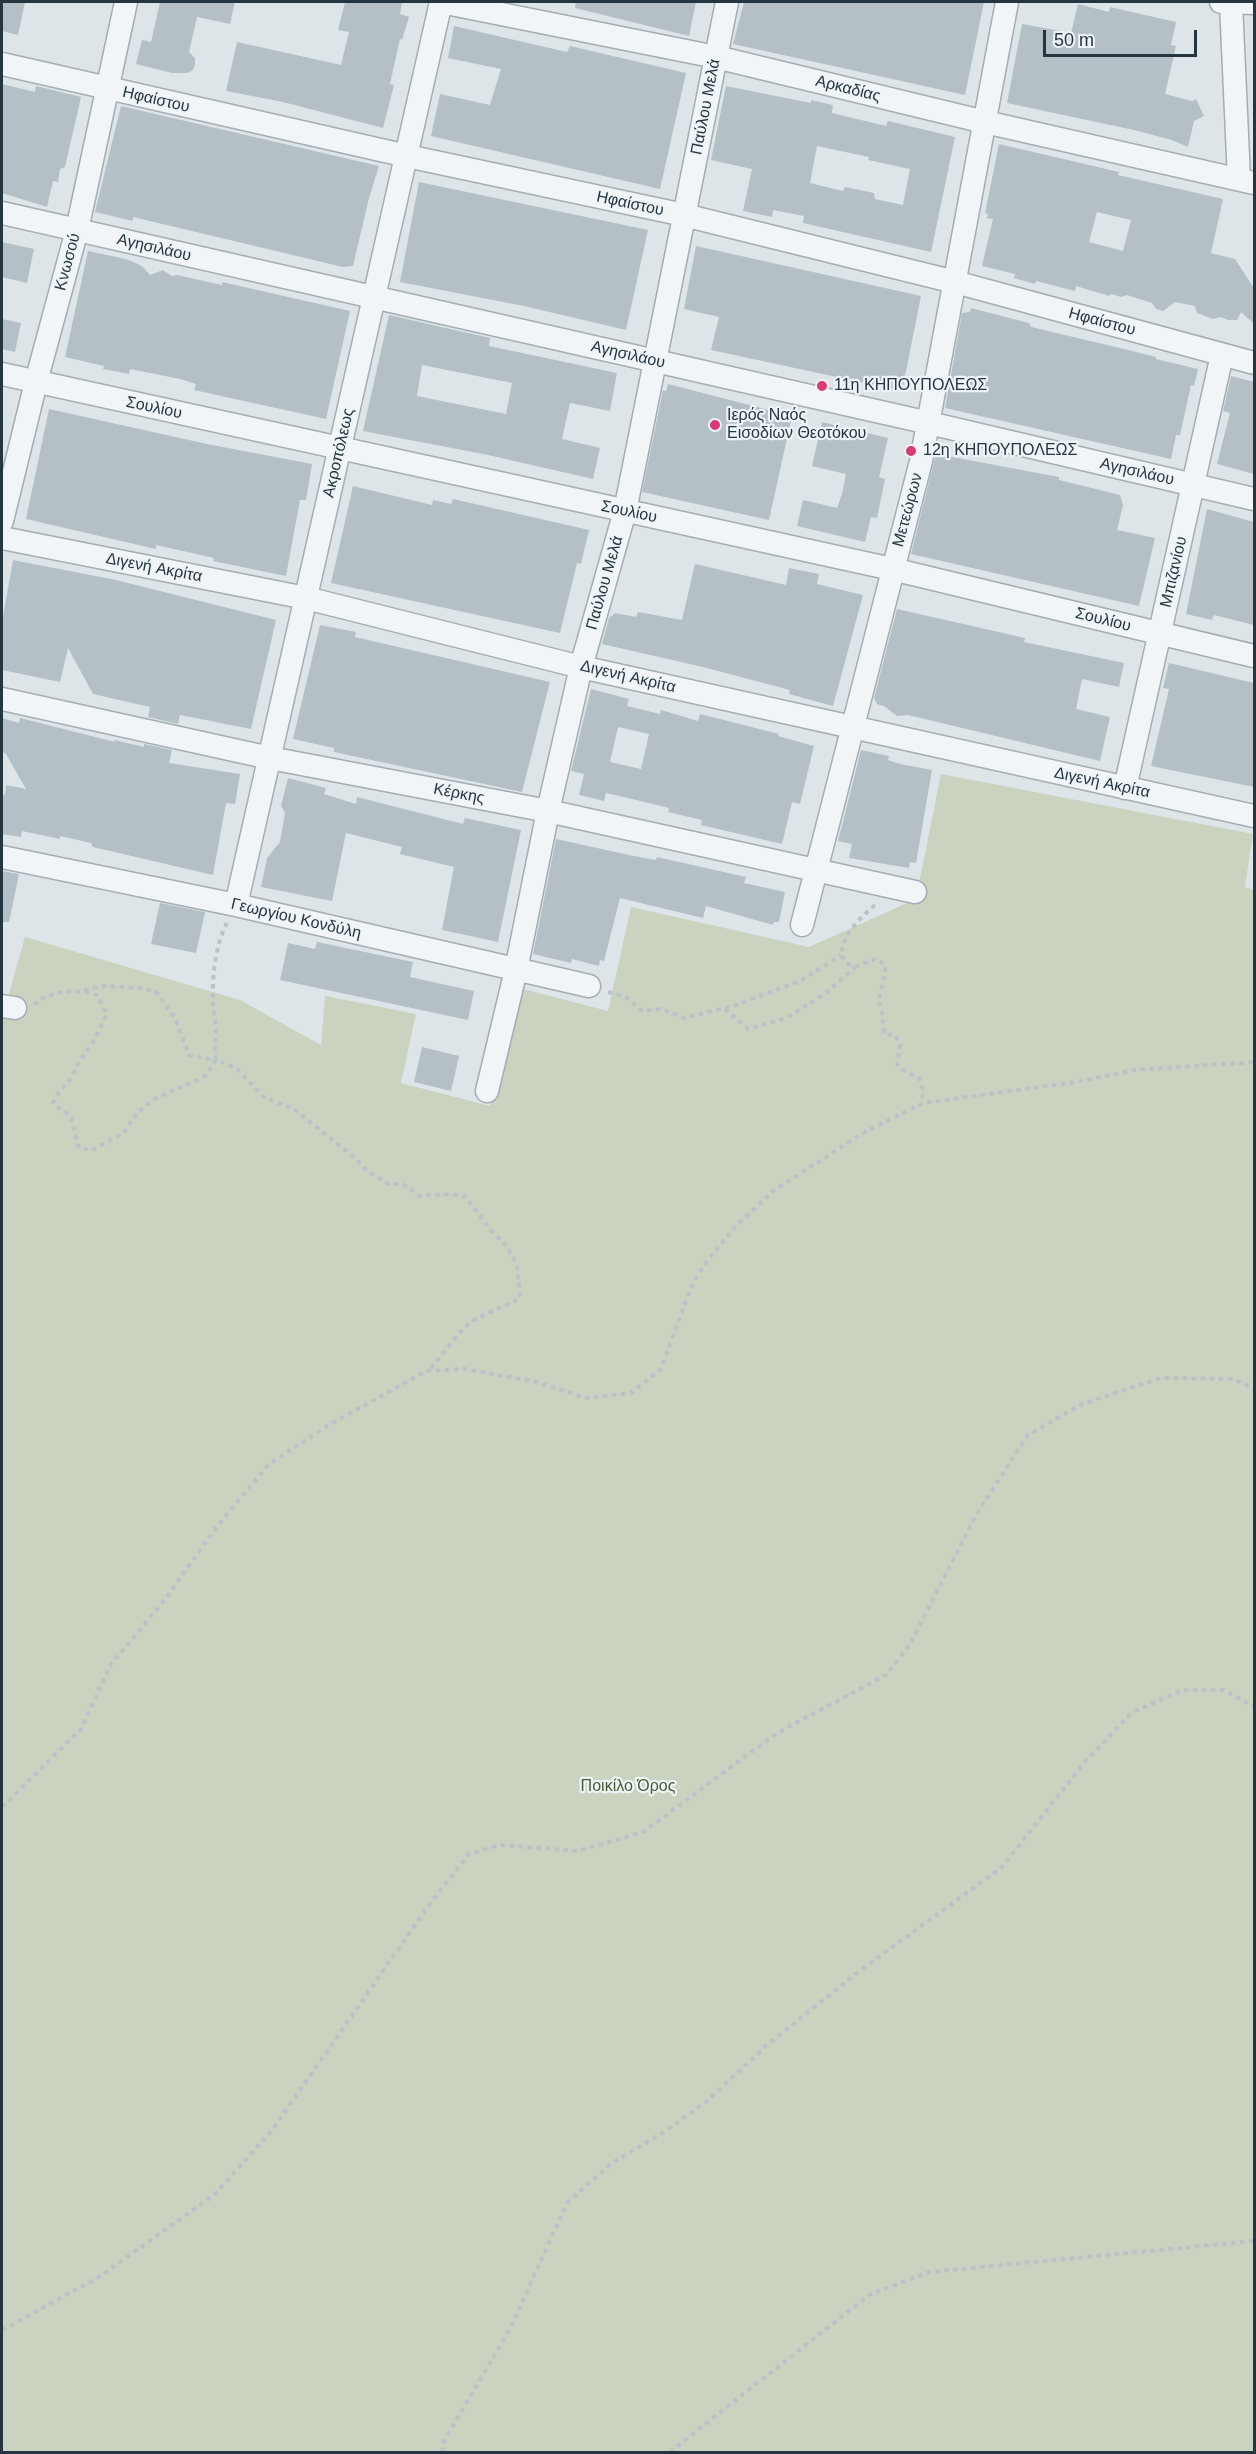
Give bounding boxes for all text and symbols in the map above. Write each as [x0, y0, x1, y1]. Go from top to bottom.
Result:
scale bar [1046, 18, 1200, 56]
text: 50 m [1054, 30, 1094, 50]
street label: Παύλου Μελά [687, 58, 725, 156]
street label: Αρκαδίας [814, 72, 882, 106]
street label: Ηφαίστου [121, 83, 191, 117]
street label: Ηφαίστου [595, 188, 665, 220]
street label: Αγησιλάου [115, 230, 193, 266]
street label: Κνωσού [51, 231, 85, 293]
street label: Ηφαίστου [1067, 304, 1137, 340]
street label: Αγησιλάου [589, 337, 667, 373]
place label: 11η ΚΗΠΟΥΠΟΛΕΩΣ [834, 376, 987, 396]
marker: 11η ΚΗΠΟΥΠΟΛΕΩΣ [815, 379, 829, 393]
street label: Σουλίου [124, 393, 184, 423]
street label: Ακροπόλεως [319, 406, 359, 500]
place label: Ιερός Ναός Εισοδίων Θεοτόκου [727, 406, 866, 444]
marker: Ιερός Ναός Εισοδίων Θεοτόκου [708, 418, 722, 432]
place label: 12η ΚΗΠΟΥΠΟΛΕΩΣ [923, 441, 1077, 461]
marker: 12η ΚΗΠΟΥΠΟΛΕΩΣ [904, 444, 918, 458]
street label: Αγησιλάου [1098, 454, 1176, 490]
street label: Μετεώρων [889, 471, 927, 549]
street label: Σουλίου [599, 497, 659, 527]
street label: Παύλου Μελά [582, 534, 628, 632]
street label: Μπιζανίου [1157, 535, 1191, 609]
street label: Διγενή Ακρίτα [104, 549, 204, 587]
street label: Σουλίου [1073, 604, 1133, 636]
street label: Διγενή Ακρίτα [578, 657, 678, 697]
street label: Διγενή Ακρίτα [1052, 763, 1152, 803]
street label: Κέρκης [432, 780, 486, 808]
street label: Γεωργίου Κονδύλη [229, 895, 363, 943]
park label: Ποικίλο Όρος [581, 1777, 675, 1797]

